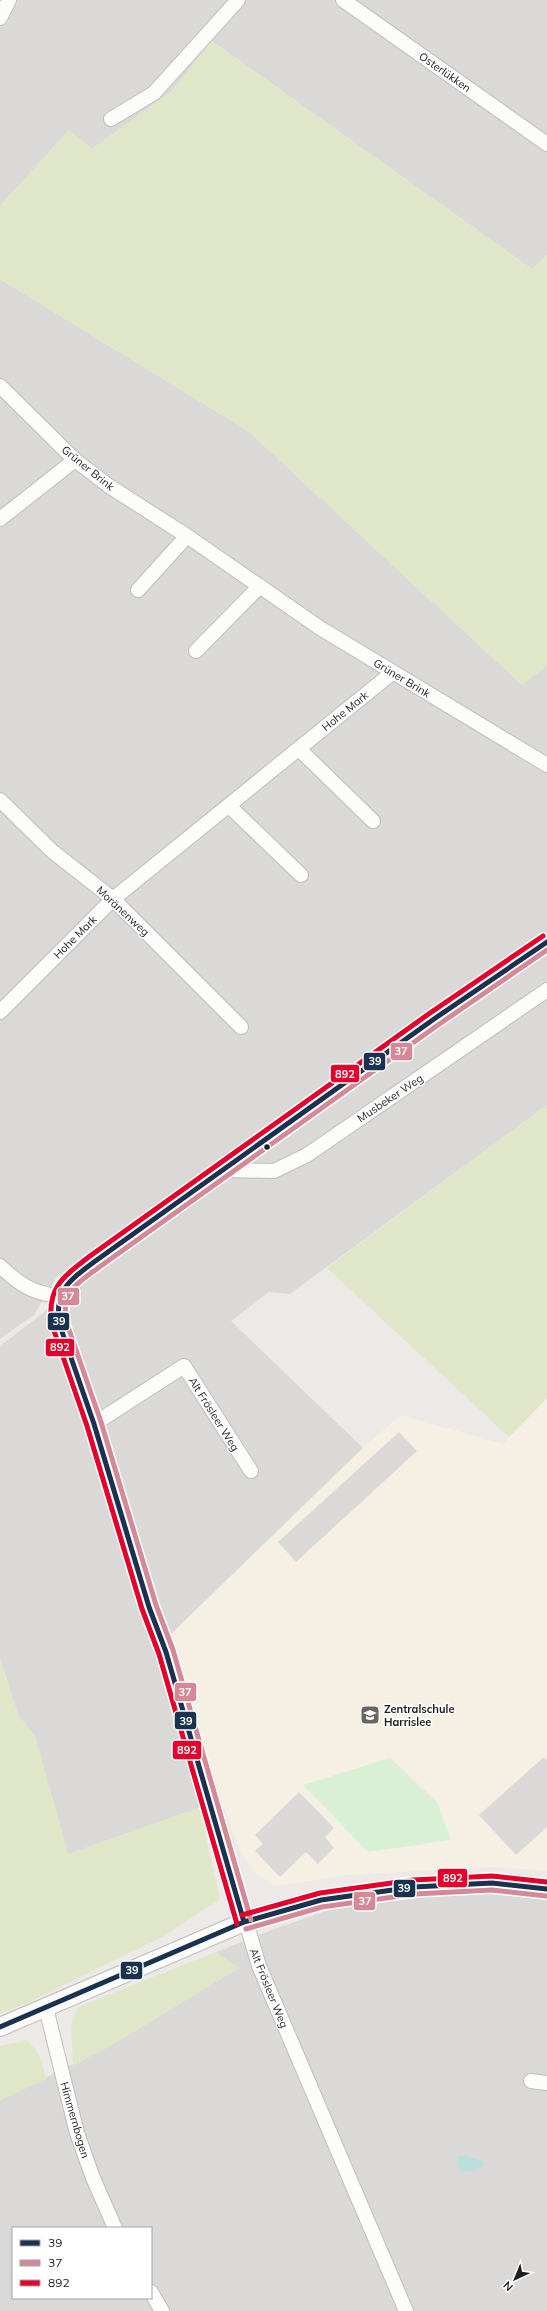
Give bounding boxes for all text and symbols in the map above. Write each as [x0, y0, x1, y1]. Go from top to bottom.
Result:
street label: Osterlükken [416, 49, 474, 95]
street label: Grüner Brink [59, 442, 117, 494]
street label: Grüner Brink [371, 656, 433, 701]
street label: Hohe Mark [319, 688, 371, 734]
street label: Moränenweg [94, 883, 152, 939]
street label: Hohe Mark [50, 912, 100, 962]
line badge: 37 [390, 1042, 413, 1061]
text: 37 [394, 1044, 408, 1058]
line badge: 39 [363, 1052, 386, 1071]
text: 39 [368, 1054, 382, 1068]
line badge: 892 [330, 1064, 360, 1083]
text: 892 [335, 1067, 355, 1081]
street label: Musbeker Weg [354, 1071, 426, 1125]
unlabelled marker [262, 1142, 272, 1152]
line badge: 37 [57, 1287, 80, 1306]
text: 37 [61, 1289, 75, 1303]
line badge: 39 [47, 1312, 70, 1331]
text: 39 [52, 1314, 66, 1328]
line badge: 892 [45, 1338, 75, 1357]
text: 892 [50, 1340, 70, 1354]
street label: Alt Frösleer Weg [186, 1374, 242, 1454]
line badge: 37 [174, 1682, 197, 1702]
text: 37 [178, 1685, 192, 1699]
place label: Zentralschule Harrislee [384, 1702, 454, 1729]
school or university icon: Zentralschule Harrislee [359, 1704, 381, 1726]
line badge: 39 [174, 1711, 197, 1730]
text: 39 [179, 1714, 193, 1728]
line badge: 892 [172, 1740, 202, 1760]
text: 892 [177, 1743, 197, 1757]
line badge: 892 [437, 1868, 468, 1888]
text: 892 [443, 1871, 463, 1885]
line badge: 39 [393, 1879, 416, 1898]
text: 39 [397, 1881, 411, 1895]
line badge: 37 [353, 1891, 376, 1911]
text: 37 [358, 1894, 372, 1908]
street label: Alt Frösleer Weg [247, 1946, 291, 2030]
line badge: 39 [120, 1961, 143, 1980]
text: 39 [125, 1963, 139, 1977]
street label: Himmernbogen [57, 2080, 93, 2160]
legend [12, 2227, 152, 2299]
text: 39 [48, 2235, 62, 2250]
text: 37 [48, 2255, 62, 2270]
north arrow [495, 2259, 535, 2299]
text: 892 [48, 2275, 70, 2290]
text: N [500, 2278, 516, 2294]

